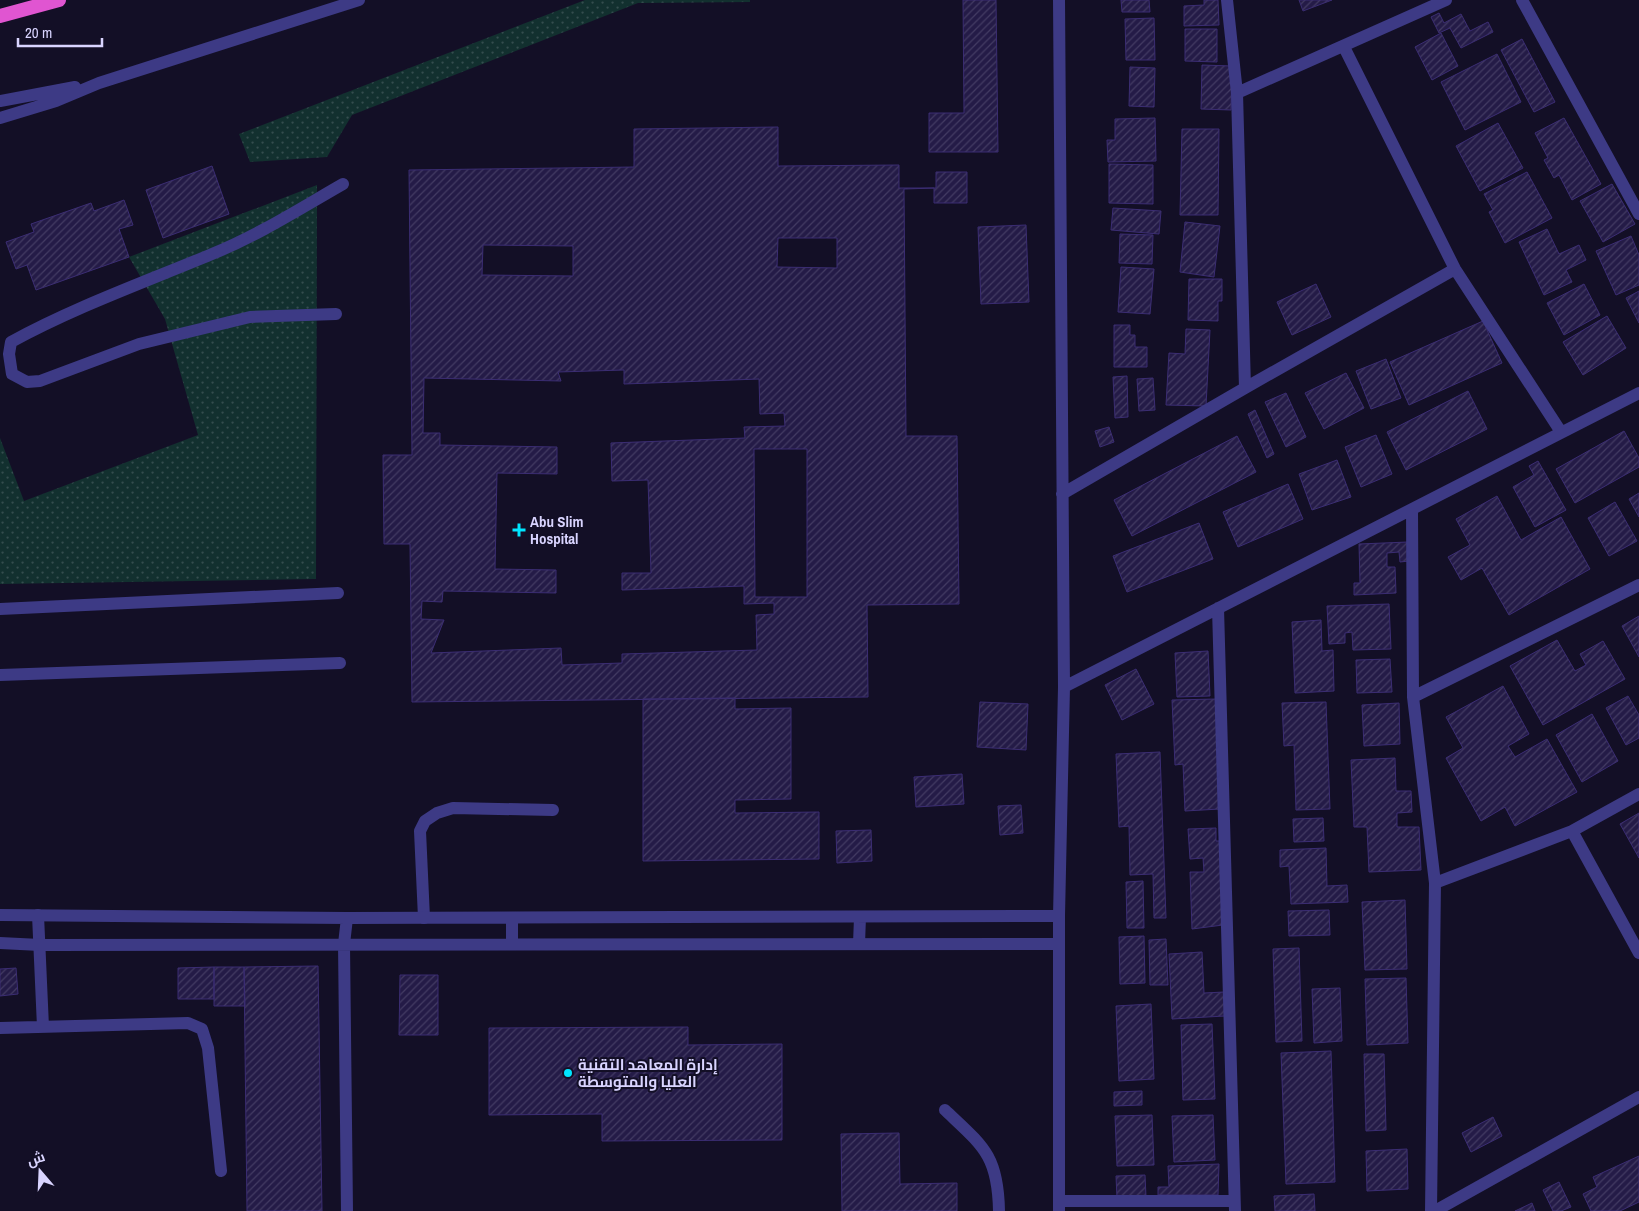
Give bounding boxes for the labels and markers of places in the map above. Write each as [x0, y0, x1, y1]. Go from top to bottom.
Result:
place label: Abu Slim Hospital [530, 511, 583, 549]
marker: Abu Slim Hospital [512, 523, 526, 537]
place label: إدارة المعاهد التقنية العليا والمتوسطة [578, 1054, 718, 1092]
marker: إدارة المعاهد التقنية العليا والمتوسطة [562, 1067, 574, 1079]

